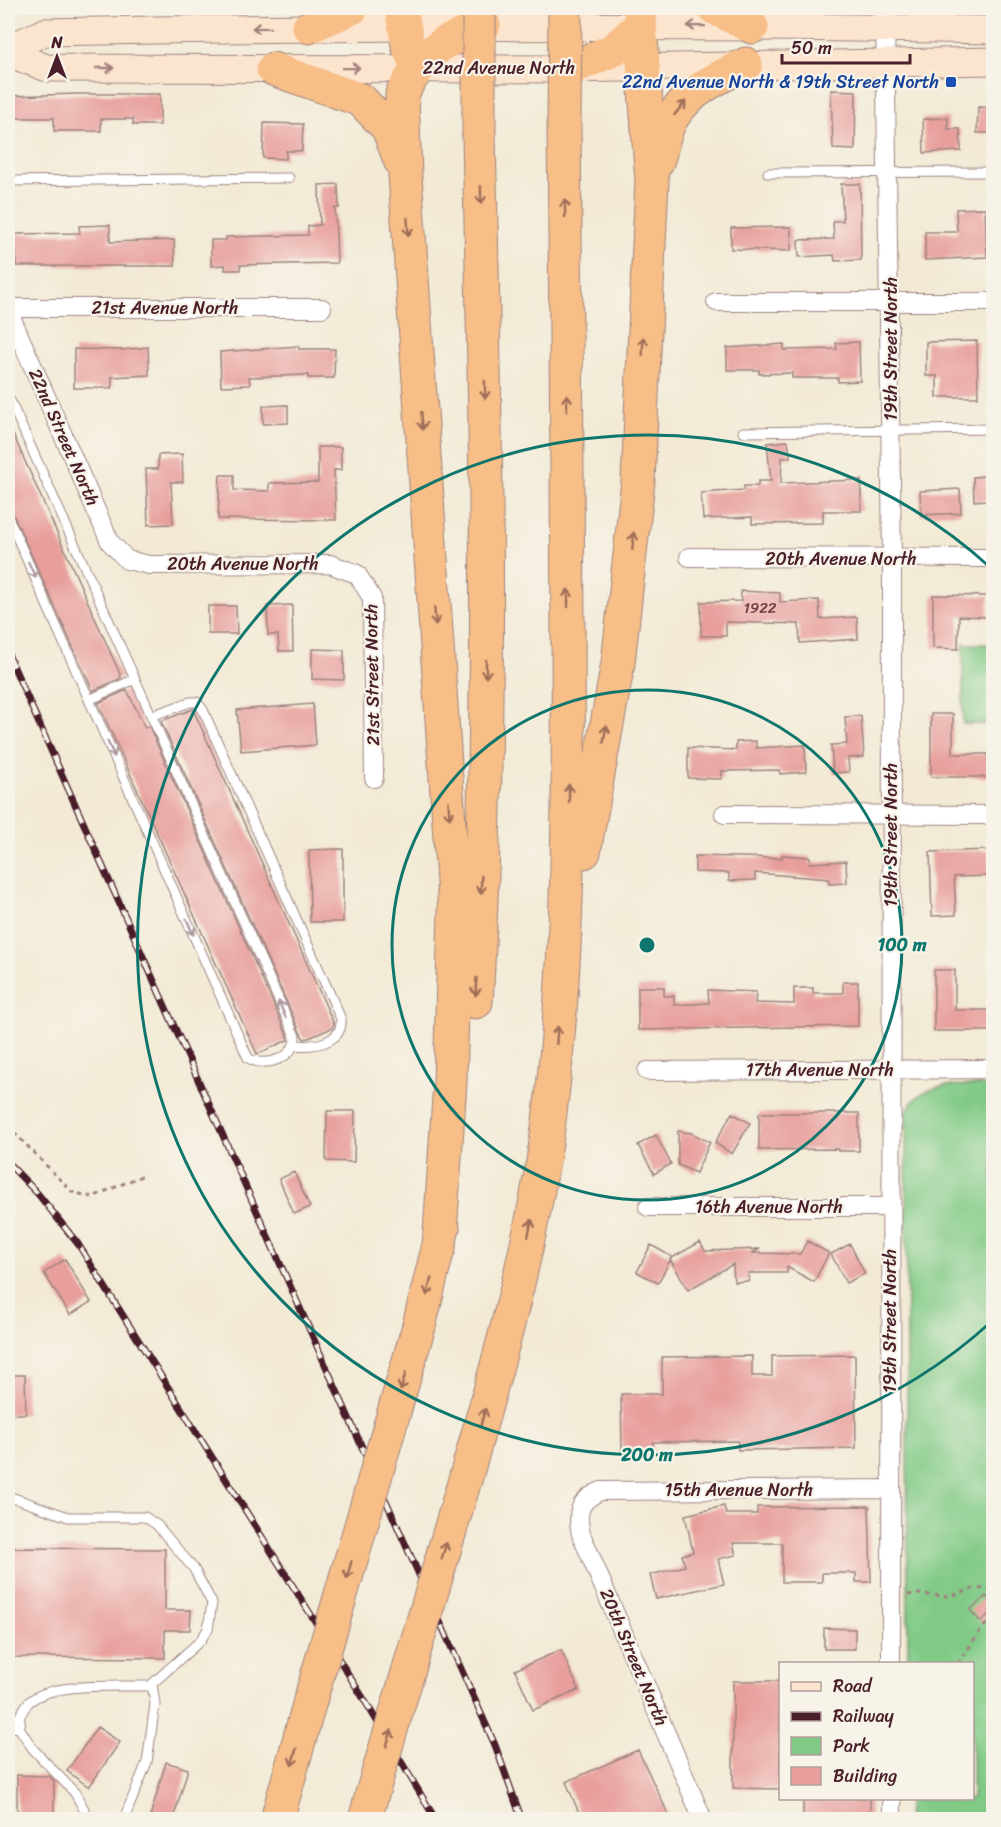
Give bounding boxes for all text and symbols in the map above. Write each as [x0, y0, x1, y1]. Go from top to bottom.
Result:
one-way arrow [686, 20, 706, 32]
one-way arrow [252, 22, 272, 34]
north arrow [27, 27, 87, 87]
scale bar [782, 27, 910, 65]
text: N [50, 28, 63, 57]
text: 50 m [791, 32, 832, 64]
street label: 22nd Avenue North [423, 52, 575, 84]
one-way arrow [95, 62, 115, 74]
one-way arrow [340, 62, 360, 74]
place label: 22nd Avenue North & 19th Street North [622, 66, 939, 98]
marker: 22nd Avenue North & 19th Street North [944, 75, 958, 89]
one-way arrow [673, 100, 686, 116]
one-way arrow [475, 185, 486, 205]
one-way arrow [559, 199, 571, 219]
one-way arrow [403, 216, 414, 236]
street label: 19th Street North [875, 277, 907, 421]
street label: 21st Avenue North [92, 292, 238, 324]
one-way arrow [637, 337, 649, 357]
street label: 22nd Street North [19, 363, 109, 511]
one-way arrow [479, 380, 491, 400]
one-way arrow [561, 394, 573, 414]
one-way arrow [417, 411, 428, 431]
one-way arrow [628, 532, 639, 551]
street label: 20th Avenue North [765, 543, 917, 575]
street label: 20th Avenue North [167, 548, 319, 580]
one-way arrow [26, 561, 38, 579]
one-way arrow [562, 589, 574, 609]
house number: 1922 [744, 595, 777, 621]
street label: 21st Street North [355, 604, 389, 746]
one-way arrow [430, 605, 441, 625]
one-way arrow [480, 659, 492, 679]
one-way arrow [600, 725, 611, 744]
one-way arrow [105, 739, 117, 757]
street label: 19th Street North [875, 763, 907, 907]
one-way arrow [563, 784, 575, 804]
one-way arrow [443, 800, 454, 820]
one-way arrow [475, 875, 486, 895]
one-way arrow [185, 918, 196, 936]
text: 100 m [878, 929, 927, 961]
centre of rings [637, 935, 657, 955]
one-way arrow [471, 976, 482, 996]
one-way arrow [276, 1000, 288, 1018]
one-way arrow [552, 1025, 563, 1045]
street label: 17th Avenue North [746, 1054, 894, 1086]
street label: 16th Avenue North [695, 1191, 843, 1223]
one-way arrow [525, 1219, 536, 1238]
street label: 19th Street North [874, 1249, 906, 1393]
one-way arrow [422, 1277, 434, 1296]
one-way arrow [397, 1372, 408, 1391]
one-way arrow [478, 1408, 489, 1427]
text: 200 m [620, 1439, 673, 1471]
street label: 15th Avenue North [665, 1474, 813, 1506]
one-way arrow [439, 1542, 450, 1561]
one-way arrow [343, 1560, 354, 1579]
street label: 20th Street North [591, 1583, 677, 1731]
legend [779, 1662, 974, 1800]
text: Road [833, 1670, 873, 1702]
text: Railway [833, 1700, 895, 1732]
one-way arrow [384, 1729, 395, 1748]
text: Park [833, 1730, 870, 1762]
one-way arrow [288, 1748, 300, 1767]
text: Building [833, 1760, 897, 1792]

